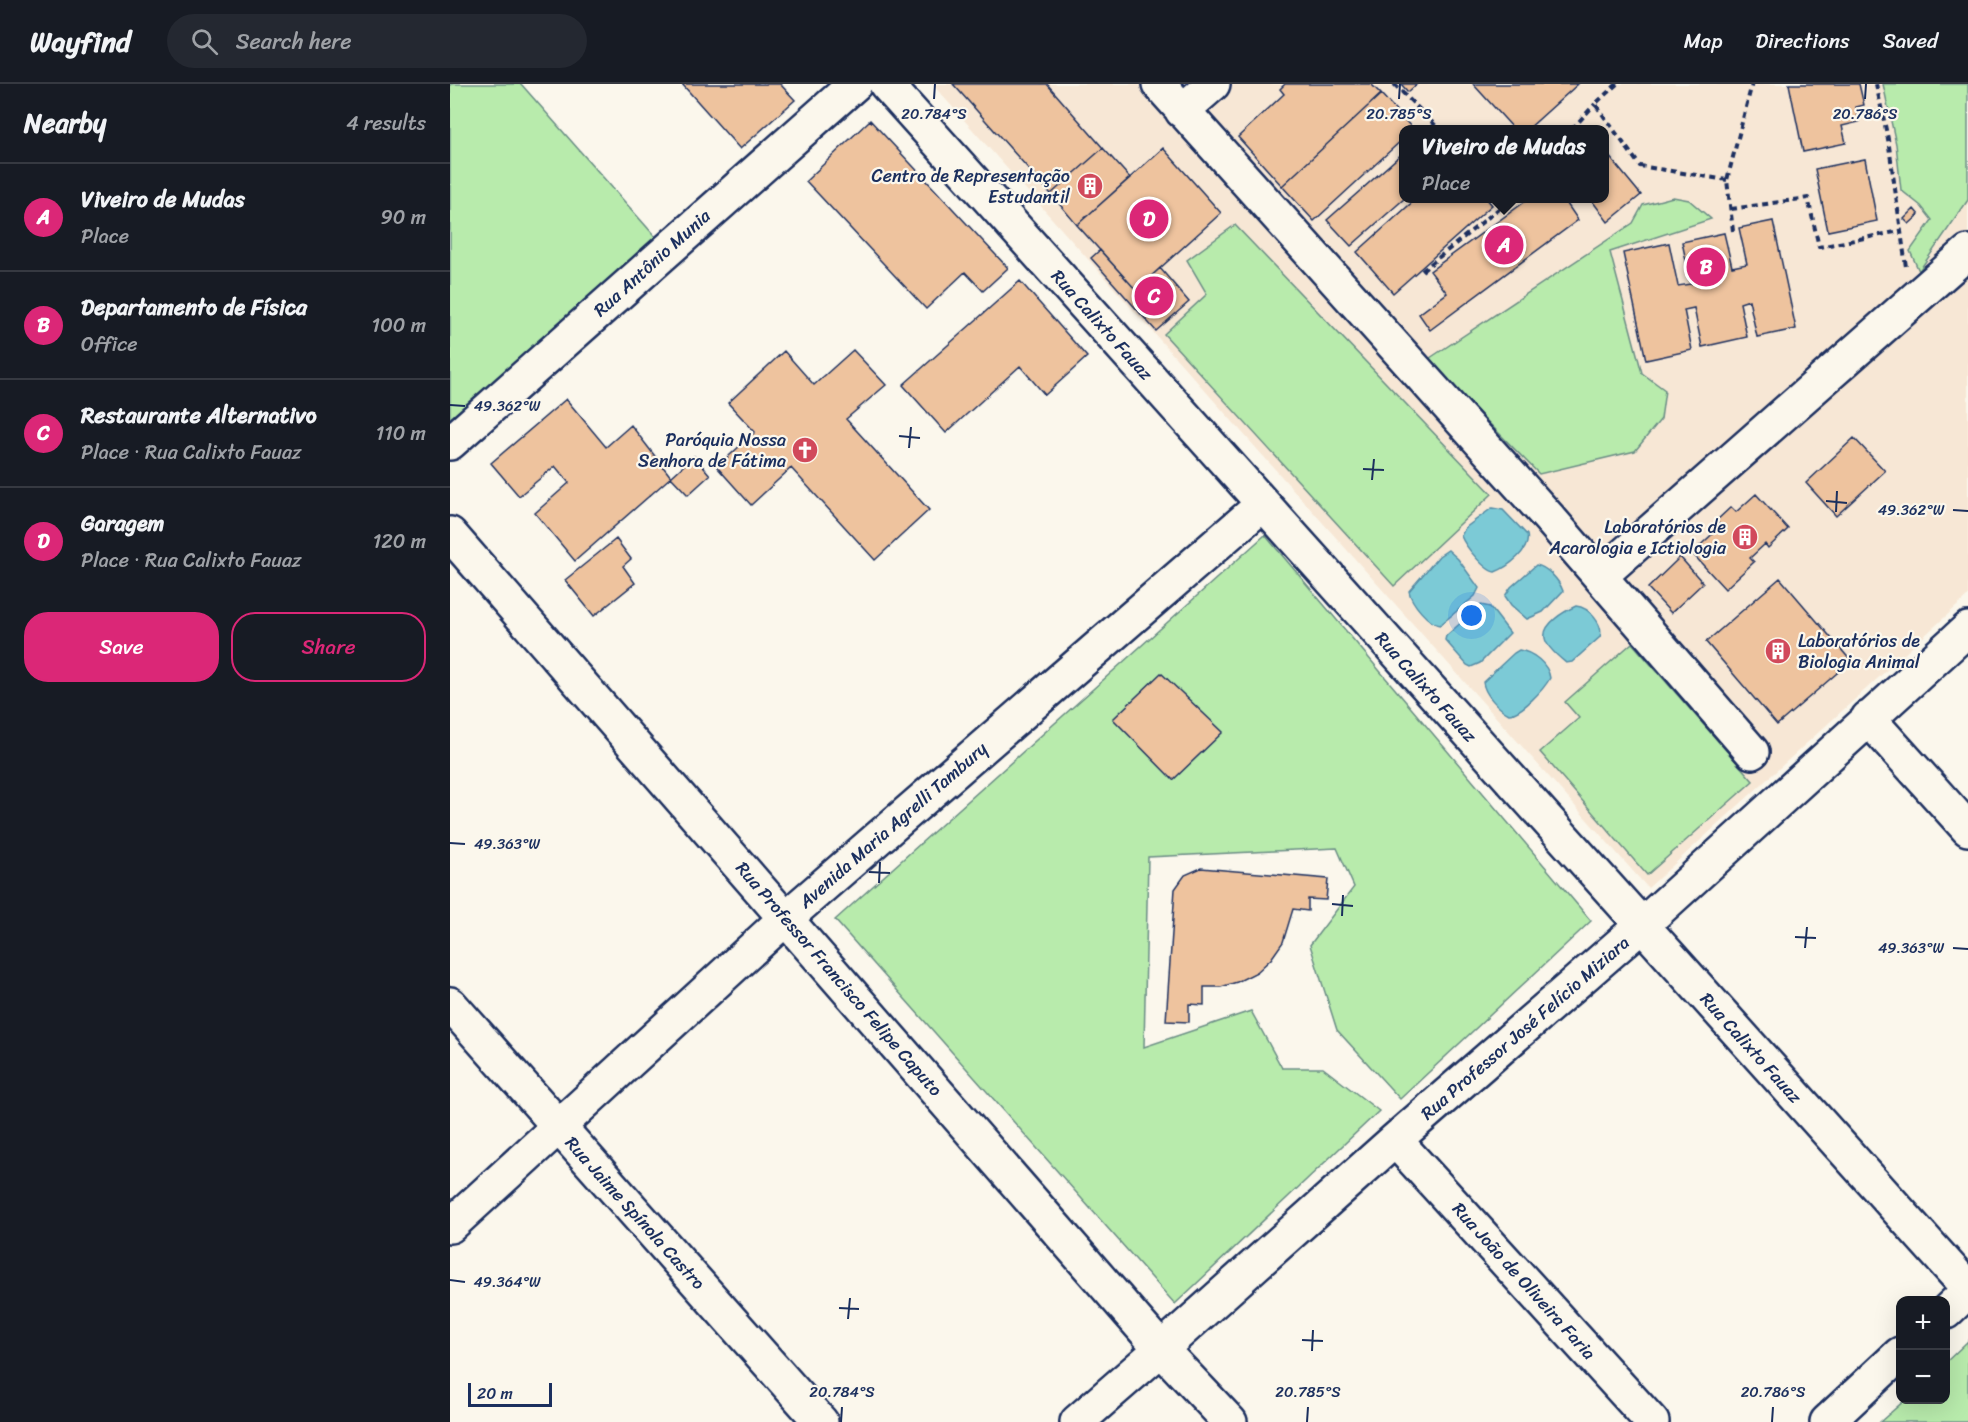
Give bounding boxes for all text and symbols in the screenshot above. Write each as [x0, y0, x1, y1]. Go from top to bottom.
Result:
search box [167, 14, 587, 68]
text: Wayfind [30, 17, 131, 66]
text: Search here [236, 22, 352, 61]
text: Map [1684, 22, 1722, 60]
text: Directions [1755, 22, 1850, 60]
text: Saved [1883, 22, 1938, 60]
icon: search [188, 25, 221, 58]
text: Nearby [24, 100, 106, 146]
text: 20.784°S [901, 101, 967, 127]
text: 20.785°S [1366, 101, 1432, 127]
text: 20.786°S [1833, 101, 1898, 127]
text: 4 results [346, 106, 426, 141]
popup [1399, 125, 1609, 203]
text: Viveiro de Mudas [1422, 127, 1586, 166]
place label: Centro de Representação Estudantil [871, 160, 1071, 213]
text: Place [1422, 166, 1470, 201]
building icon: Centro de Representação Estudantil [1075, 171, 1105, 201]
text: Viveiro de Mudas [81, 180, 245, 219]
pin: D [1130, 196, 1168, 242]
text: A [37, 200, 50, 235]
text: 90 m [381, 200, 426, 235]
street label: Rua Antônio Munia [586, 200, 719, 325]
text: Place [81, 219, 129, 254]
pin: A [1484, 222, 1524, 268]
pin: B [1686, 244, 1726, 290]
street label: Rua Calixto Fauaz [1047, 265, 1157, 385]
pin: C [1134, 274, 1174, 318]
text: Departamento de Física [81, 288, 307, 327]
text: B [37, 308, 50, 343]
text: 100 m [372, 308, 426, 343]
text: Office [81, 327, 137, 362]
text: 49.362°W [474, 393, 541, 419]
text: Restaurante Alternativo [81, 396, 317, 435]
text: C [37, 416, 50, 451]
text: 110 m [376, 416, 426, 451]
place label: Paróquia Nossa Senhora de Fátima [638, 424, 786, 477]
text: Place · Rua Calixto Fauaz [81, 435, 302, 470]
church icon: Paróquia Nossa Senhora de Fátima [790, 435, 820, 465]
text: 49.362°W [1878, 497, 1945, 523]
text: Garagem [81, 504, 164, 543]
place label: Laboratórios de Acarologia e Ictiologia [1548, 511, 1727, 564]
building icon: Laboratórios de Acarologia e Ictiologia [1730, 522, 1760, 552]
text: D [38, 524, 49, 559]
text: 120 m [373, 524, 426, 559]
text: Place · Rua Calixto Fauaz [81, 543, 302, 578]
your location [1457, 601, 1486, 630]
button: Save [24, 612, 219, 682]
button: Share [231, 612, 426, 682]
street label: Rua Calixto Fauaz [1367, 624, 1485, 750]
place label: Laboratórios de Biologia Animal [1798, 625, 1921, 678]
building icon: Laboratórios de Biologia Animal [1763, 636, 1793, 666]
street label: Avenida Maria Agrelli Tambury [790, 733, 995, 917]
text: 49.363°W [474, 831, 540, 857]
street label: Rua Professor Francisco Felipe Caputo [727, 854, 951, 1104]
street label: Rua Professor José Felício Miziara [1413, 928, 1637, 1128]
text: 49.363°W [1878, 935, 1944, 961]
street label: Rua Calixto Fauaz [1692, 985, 1810, 1111]
street label: Rua Jaime Spínola Castro [557, 1129, 713, 1297]
street label: Rua João de Oliveira Faria [1444, 1195, 1604, 1367]
text: 49.364°W [473, 1269, 541, 1295]
map controls [1896, 1296, 1950, 1404]
button: + [1896, 1296, 1950, 1350]
button: − [1896, 1350, 1950, 1404]
text: 20 m [477, 1379, 513, 1408]
text: 20.784°S [809, 1379, 875, 1405]
text: 20.785°S [1275, 1379, 1341, 1405]
text: 20.786°S [1741, 1379, 1806, 1405]
scale bar [468, 1380, 552, 1408]

